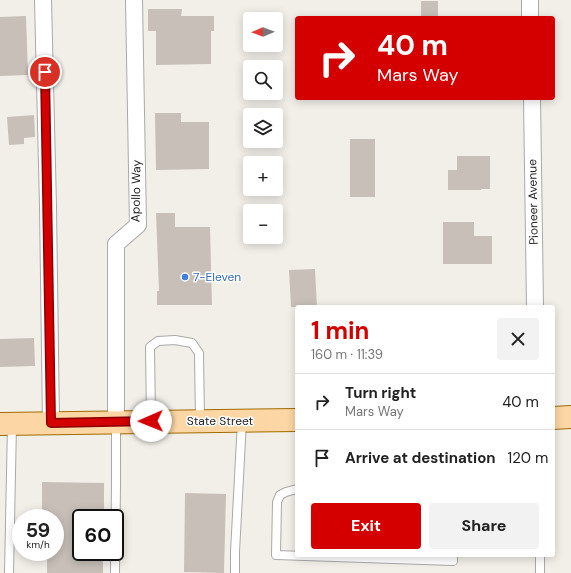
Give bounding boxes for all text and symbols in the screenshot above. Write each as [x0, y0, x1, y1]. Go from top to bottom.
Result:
north arrow [243, 12, 283, 52]
map controls [243, 12, 283, 244]
text: 40 m [377, 27, 448, 64]
icon: right [311, 32, 363, 84]
pin [28, 55, 62, 89]
button: search [243, 60, 283, 100]
icon: arrive [34, 61, 56, 83]
text: Mars Way [377, 63, 459, 87]
button: layers [243, 108, 283, 148]
button: + [243, 156, 283, 196]
street label: Apollo Way [127, 159, 145, 222]
street label: Pioneer Avenue [524, 159, 542, 245]
button: − [243, 204, 283, 244]
place label: 7-Eleven [193, 269, 241, 285]
marker: 7-Eleven [180, 272, 190, 282]
text: 1 min [311, 315, 369, 346]
button: close [497, 318, 539, 360]
text: 160 m · 11:39 [311, 346, 383, 363]
text: Turn right [345, 383, 416, 403]
icon: right [311, 391, 333, 413]
text: 40 m [502, 392, 539, 412]
position arrow [130, 400, 172, 442]
text: Mars Way [345, 403, 404, 420]
street label: State Street [187, 413, 254, 429]
icon: arrive [311, 447, 333, 469]
text: Arrive at destination [345, 448, 496, 468]
text: 120 m [508, 448, 548, 468]
button: Exit [311, 503, 421, 549]
button: Share [429, 503, 539, 549]
speed limit sign: 60 [72, 509, 124, 561]
text: 59 [26, 517, 50, 543]
text: km/h [26, 538, 50, 551]

